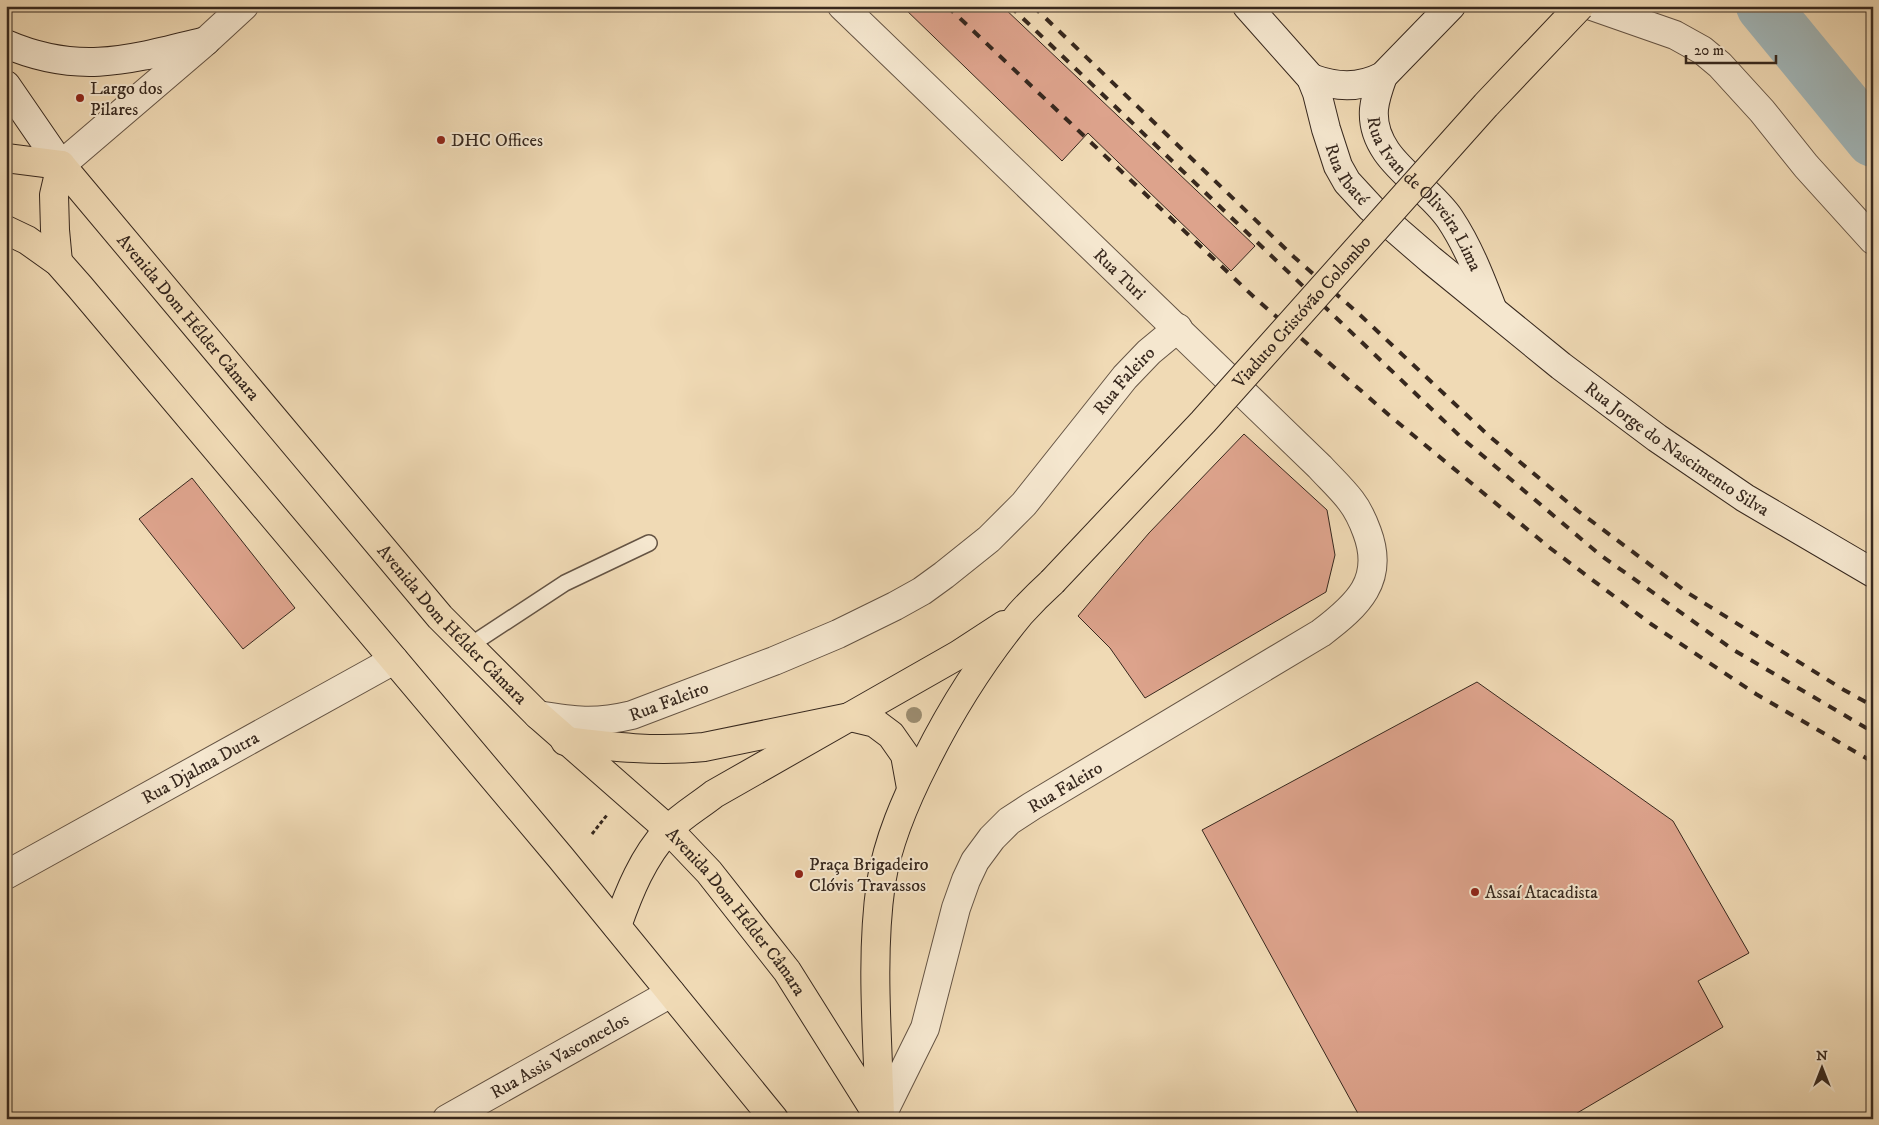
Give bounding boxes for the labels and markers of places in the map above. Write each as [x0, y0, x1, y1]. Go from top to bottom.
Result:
place label: Largo dos Pilares [90, 78, 162, 121]
marker: Largo dos Pilares [74, 92, 86, 104]
place label: DHC Offices [451, 130, 543, 152]
marker: DHC Offices [435, 134, 447, 146]
place label: Praça Brigadeiro Clóvis Travassos [809, 854, 929, 897]
marker: Praça Brigadeiro Clóvis Travassos [793, 868, 805, 880]
place label: Assaí Atacadista [1485, 882, 1598, 904]
marker: Assaí Atacadista [1469, 886, 1481, 898]

